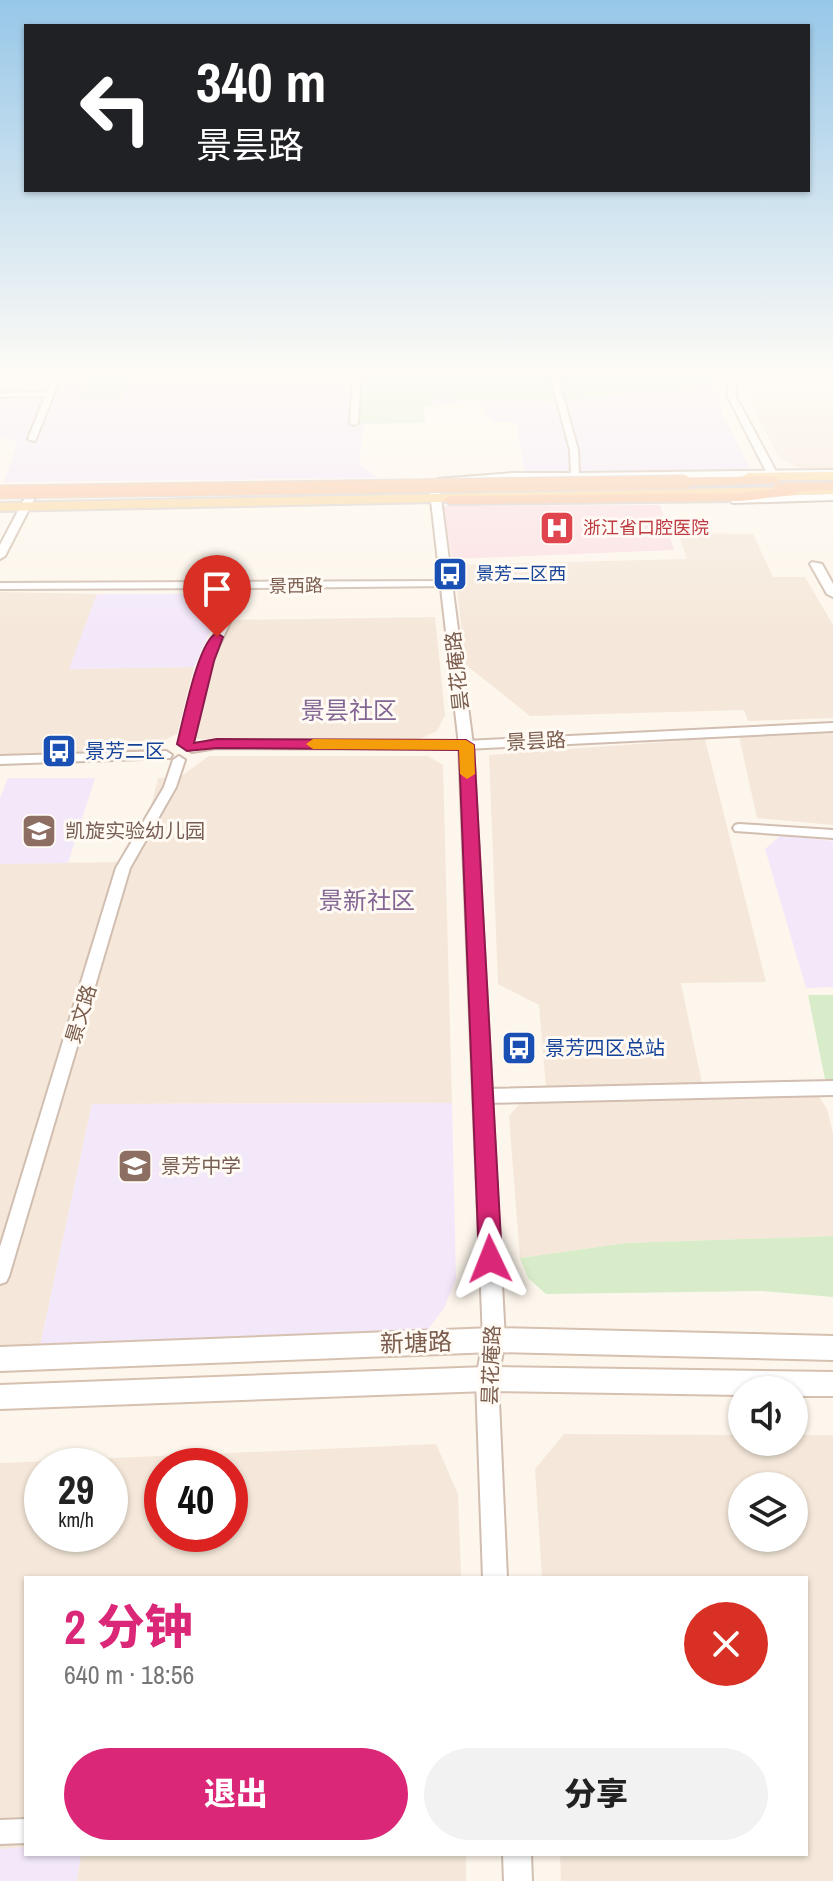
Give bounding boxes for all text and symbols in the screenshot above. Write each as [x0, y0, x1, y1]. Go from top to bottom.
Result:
text: 340 m [196, 44, 326, 119]
icon: left [64, 56, 168, 160]
text: 景昙路 [196, 121, 304, 169]
hospital icon: 浙江省口腔医院 [538, 509, 576, 547]
place label: 浙江省口腔医院 [583, 515, 709, 540]
pin [183, 555, 251, 637]
bus stop icon: 景芳二区西 [431, 555, 469, 593]
place label: 景芳二区西 [476, 561, 566, 586]
icon: arrive [195, 567, 239, 611]
street label: 景西路 [269, 573, 323, 598]
street label: 昙花庵路 [439, 630, 474, 712]
district label: 景昙社区 [301, 694, 397, 726]
street label: 景昙路 [505, 725, 567, 756]
bus stop icon: 景芳二区 [40, 732, 78, 770]
place label: 景芳二区 [85, 737, 165, 764]
school or university icon: 凯旋实验幼儿园 [20, 812, 58, 850]
place label: 凯旋实验幼儿园 [65, 817, 205, 844]
district label: 景新社区 [319, 884, 415, 916]
street label: 景文路 [59, 981, 102, 1046]
bus stop icon: 景芳四区总站 [500, 1029, 538, 1067]
place label: 景芳四区总站 [545, 1034, 665, 1061]
school or university icon: 景芳中学 [116, 1147, 154, 1185]
place label: 景芳中学 [161, 1152, 241, 1179]
position arrow [448, 1217, 532, 1301]
street label: 新塘路 [379, 1325, 453, 1359]
street label: 昙花庵路 [476, 1325, 505, 1405]
map controls [728, 1376, 808, 1552]
button: sound [728, 1376, 808, 1456]
speed limit sign: 40 [144, 1448, 248, 1552]
text: 29 [58, 1463, 94, 1516]
button: layers [728, 1472, 808, 1552]
text: km/h [58, 1506, 94, 1533]
text: 2 分钟 [64, 1594, 193, 1659]
button: close [684, 1602, 768, 1686]
text: 640 m · 18:56 [64, 1657, 194, 1692]
button: 退出 [64, 1748, 408, 1840]
button: 分享 [424, 1748, 768, 1840]

